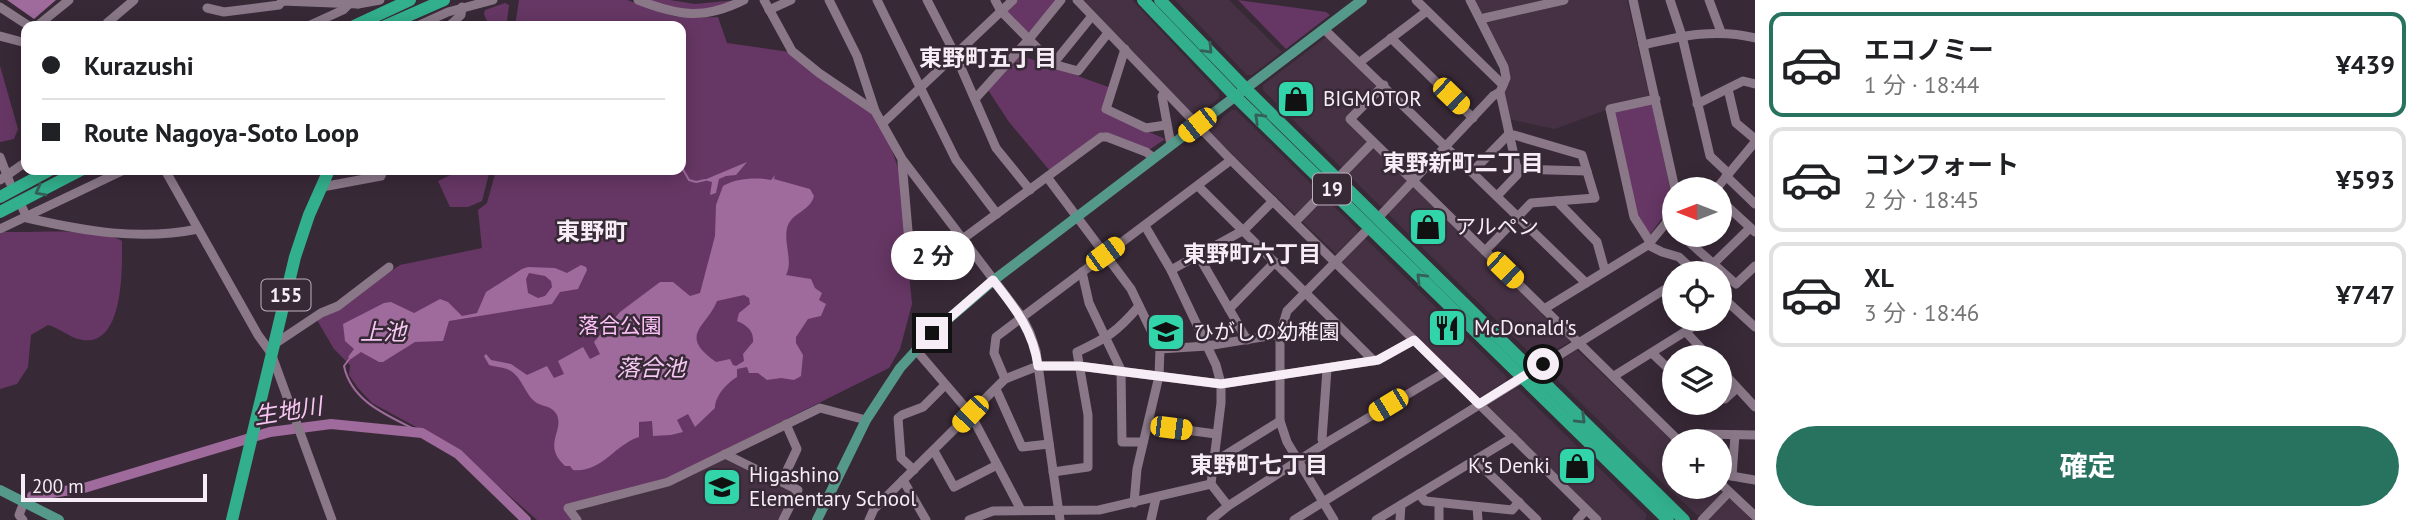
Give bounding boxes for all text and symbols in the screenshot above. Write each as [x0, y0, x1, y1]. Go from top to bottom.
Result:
icon: car [1780, 33, 1843, 96]
text: エコノミー [1864, 33, 1994, 66]
one-way arrow [1199, 41, 1212, 54]
district label: 東野町五丁目 [919, 43, 1057, 72]
text: ¥439 [2336, 48, 2395, 81]
text: Kurazushi [84, 49, 194, 82]
text: 1 分 · 18:44 [1864, 70, 1979, 99]
car [1429, 74, 1474, 118]
shop icon: BIGMOTOR [1275, 78, 1317, 120]
place label: BIGMOTOR [1323, 85, 1422, 112]
car [1174, 104, 1221, 146]
one-way arrow [1254, 114, 1267, 127]
text: Route Nagoya-Soto Loop [84, 116, 359, 149]
district label: 東野新町二丁目 [1383, 148, 1544, 177]
icon: car [1780, 148, 1843, 211]
text: コンフォート [1864, 148, 2019, 181]
text: ¥593 [2336, 163, 2395, 196]
road number: 19 [1313, 174, 1351, 204]
north arrow [1662, 177, 1732, 247]
map controls [1662, 177, 1732, 499]
one-way arrow [35, 183, 47, 196]
text: 2 分 · 18:45 [1864, 185, 1979, 214]
shop icon: アルペン [1407, 206, 1449, 248]
place label: アルペン [1455, 213, 1539, 240]
district label: 東野町 [556, 216, 628, 247]
callout: 2 分 [890, 232, 974, 280]
car [1082, 233, 1129, 275]
district label: 東野町六丁目 [1183, 239, 1321, 268]
text: 2 分 [912, 241, 954, 270]
car [1483, 248, 1528, 292]
button: locate [1662, 261, 1732, 331]
text: XL [1864, 261, 1894, 294]
icon: car [1780, 263, 1843, 326]
one-way arrow [1417, 274, 1429, 286]
text: ¥747 [2336, 278, 2395, 311]
road number: 155 [262, 280, 310, 310]
text: 3 分 · 18:46 [1864, 298, 1979, 327]
restaurant icon: McDonald's [1426, 307, 1468, 349]
school or university icon: ひがしの幼稚園 [1145, 311, 1187, 353]
park label: 落合公園 [578, 312, 662, 339]
place label: McDonald's [1474, 314, 1577, 341]
water label: 上池 [360, 317, 408, 346]
route end [916, 317, 948, 349]
place label: ひがしの幼稚園 [1193, 318, 1340, 345]
button: layers [1662, 345, 1732, 415]
route start [1527, 348, 1559, 380]
water label: 落合池 [617, 353, 688, 382]
car [1365, 385, 1412, 425]
water label: 生地川 [252, 390, 327, 430]
car [948, 392, 993, 436]
one-way arrow [1573, 410, 1586, 423]
car [1149, 415, 1194, 441]
button: 確定 [1776, 426, 2399, 506]
button: + [1662, 429, 1732, 499]
shop icon: K's Denki [1556, 445, 1598, 487]
district label: 東野町七丁目 [1190, 450, 1328, 479]
place label: K's Denki [1468, 452, 1550, 479]
place label: Higashino Elementary School [749, 461, 916, 512]
school or university icon: Higashino Elementary School [701, 466, 743, 508]
scale bar [21, 471, 206, 503]
text: 200 m [32, 474, 84, 498]

